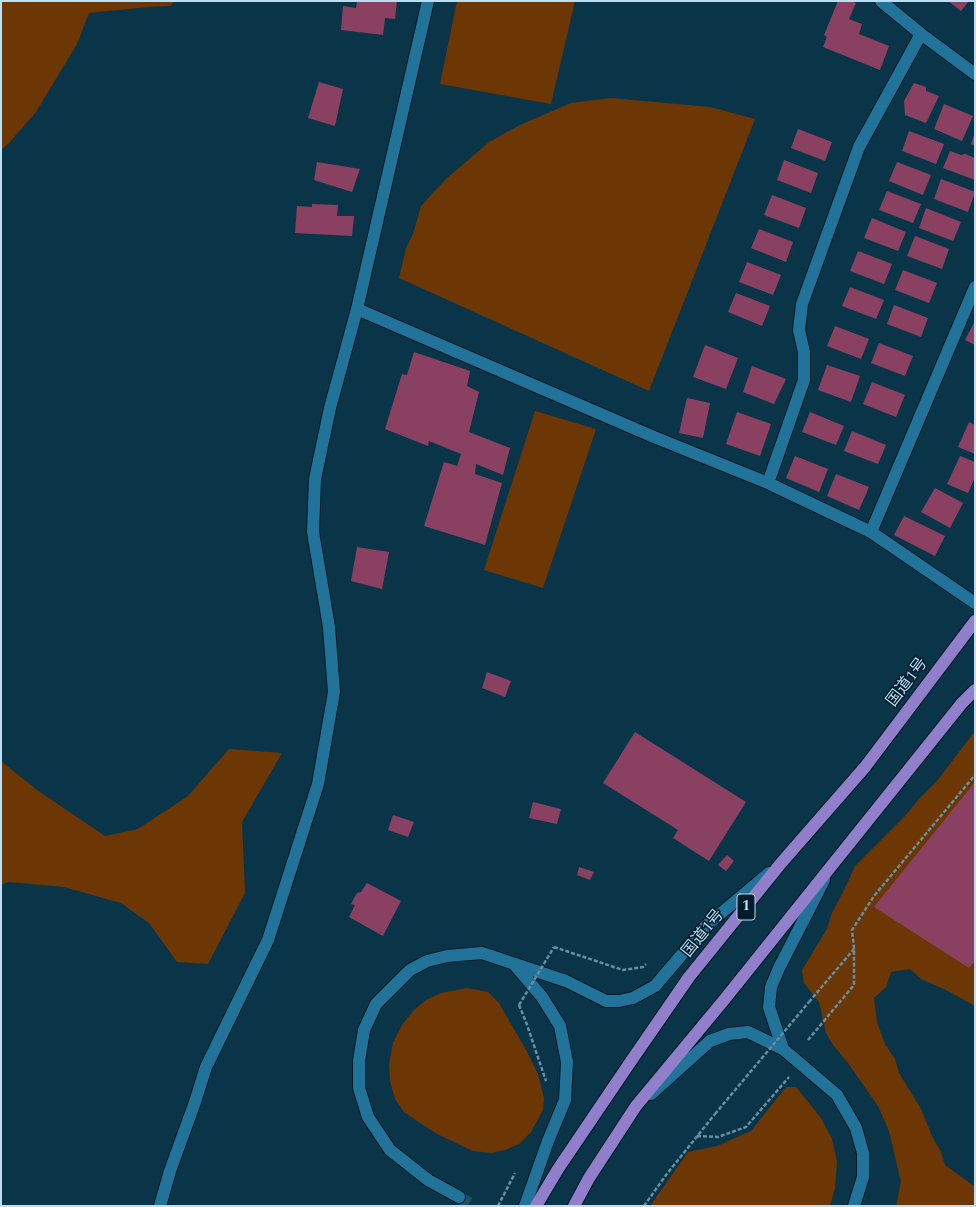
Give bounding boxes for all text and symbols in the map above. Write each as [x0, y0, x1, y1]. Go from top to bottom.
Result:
street label: 国道1号 [883, 655, 933, 711]
road number: 1 [737, 894, 755, 920]
street label: 国道1号 [679, 906, 729, 962]

